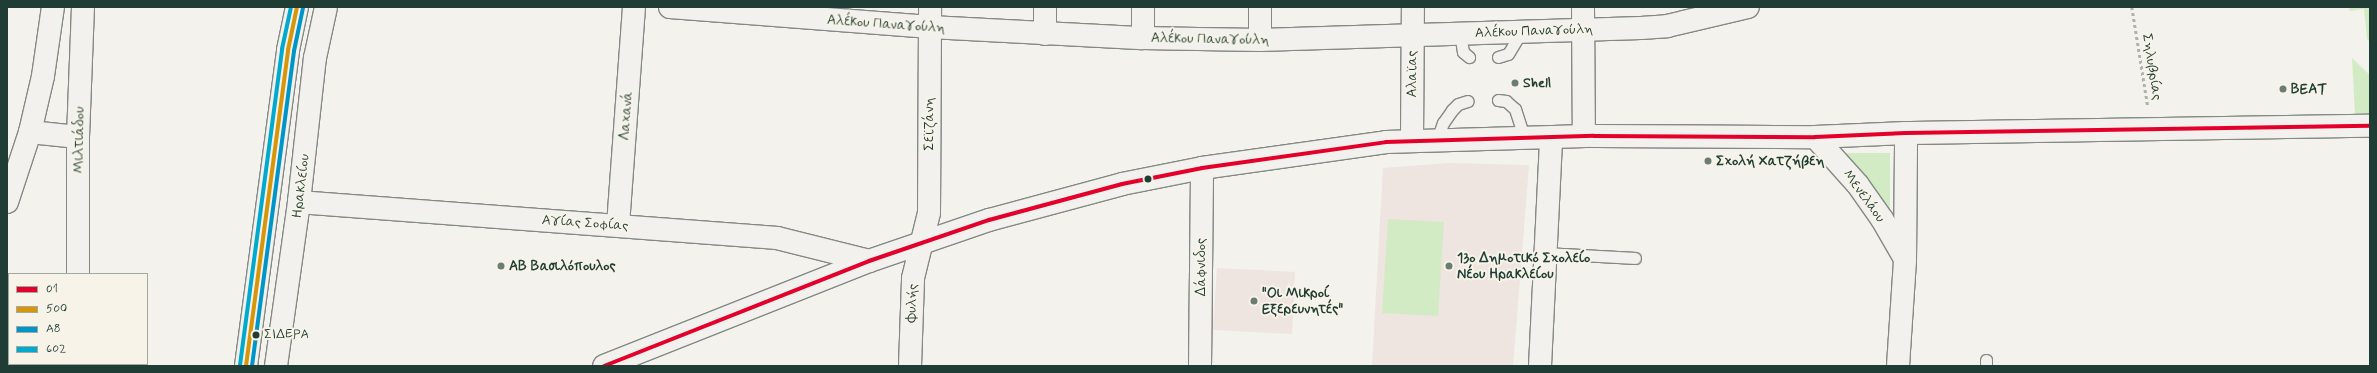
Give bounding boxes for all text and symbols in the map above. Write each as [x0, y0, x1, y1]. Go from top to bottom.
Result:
street label: Αλέκου Παναγούλη [826, 11, 946, 37]
street label: Αλέκου Παναγούλη [1475, 21, 1593, 41]
street label: Αλέκου Παναγούλη [1151, 30, 1269, 48]
street label: Σηλυβρίας [2138, 32, 2166, 102]
street label: Αλαϊας [1404, 50, 1420, 98]
place label: Shell [1523, 75, 1551, 91]
marker: Shell [1510, 78, 1520, 88]
place label: ΒΕΑΤ [2291, 81, 2326, 97]
marker: ΒΕΑΤ [2278, 84, 2288, 94]
street label: Λαχανά [616, 91, 636, 141]
street label: Σεϊζάνη [921, 97, 937, 151]
street label: Μιλτιάδου [70, 107, 88, 173]
street label: Ηρακλείου [289, 153, 313, 219]
place label: Σχολή Χατζήβεη [1716, 153, 1825, 169]
marker: Σχολή Χατζήβεη [1703, 156, 1713, 166]
street label: Μενελάου [1839, 166, 1889, 226]
unlabelled marker [1143, 174, 1153, 184]
street label: Αγίας Σοφίας [541, 212, 629, 234]
street label: Δάφνιδος [1193, 238, 1209, 296]
place label: 13ο Δημοτικό Σχολείο Νέου Ηρακλείου [1457, 250, 1590, 282]
place label: ΑΒ Βασιλόπουλος [509, 258, 616, 274]
marker: ΑΒ Βασιλόπουλος [496, 261, 506, 271]
marker: 13ο Δημοτικό Σχολείο Νέου Ηρακλείου [1444, 261, 1454, 271]
legend [8, 273, 148, 365]
text: 01 [46, 281, 58, 297]
street label: Φυλής [903, 283, 921, 323]
place label: "Οι Μικροί Εξερευνητές" [1262, 285, 1343, 318]
marker: "Οι Μικροί Εξερευνητές" [1249, 296, 1259, 306]
text: 500 [46, 301, 67, 317]
text: A8 [46, 321, 61, 337]
place label: ΣΙΔΕΡΑ [264, 327, 309, 343]
marker: ΣΙΔΕΡΑ [251, 330, 261, 340]
text: 602 [46, 341, 66, 357]

